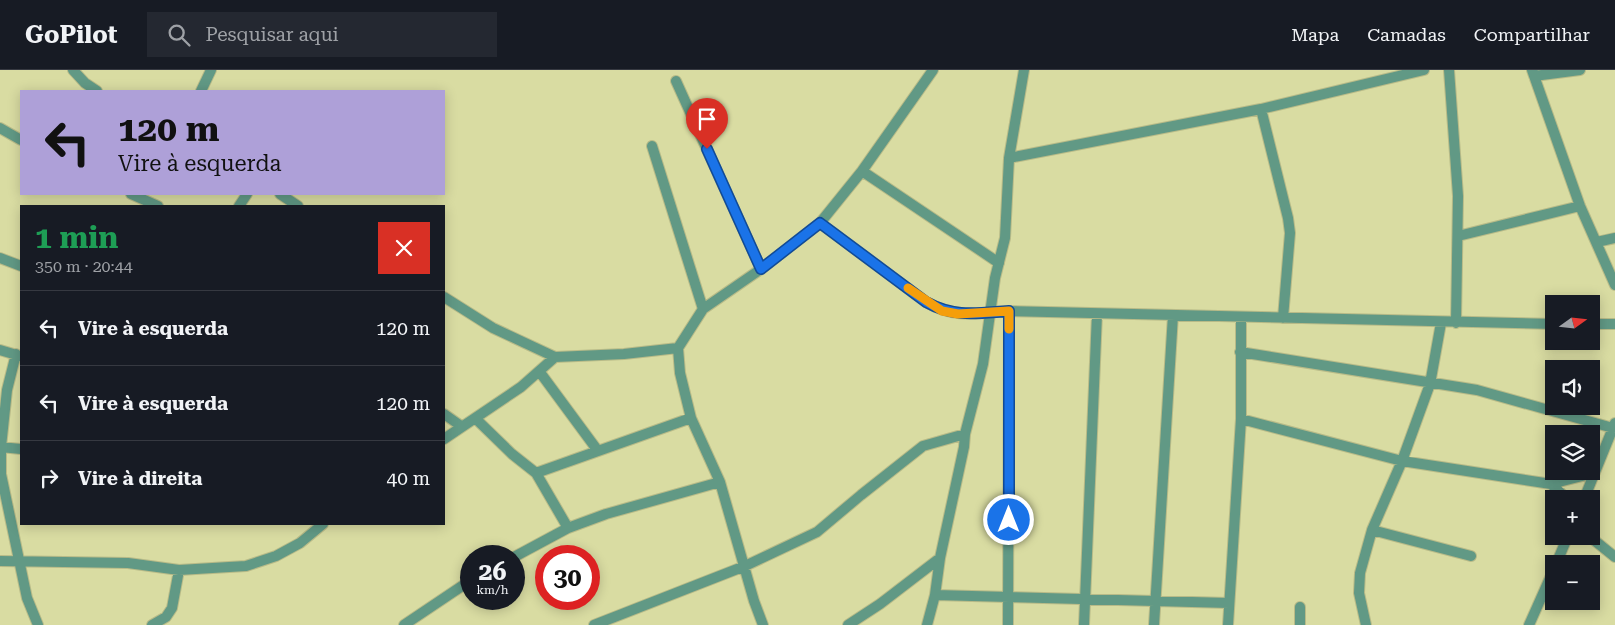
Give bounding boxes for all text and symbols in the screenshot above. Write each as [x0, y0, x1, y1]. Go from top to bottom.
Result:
search box [147, 12, 497, 57]
text: GoPilot [25, 21, 117, 49]
icon: search [165, 21, 193, 49]
text: Pesquisar aqui [205, 23, 339, 46]
text: Mapa [1291, 24, 1339, 45]
text: Camadas [1367, 24, 1446, 45]
text: Compartilhar [1474, 24, 1590, 45]
pin [686, 98, 728, 149]
icon: arrive [693, 105, 721, 133]
text: 120 m [118, 109, 219, 150]
icon: left [35, 110, 100, 175]
text: Vire à esquerda [118, 151, 281, 176]
text: 1 min [35, 220, 118, 255]
button: close [378, 222, 430, 274]
text: 350 m · 20:44 [35, 257, 133, 276]
north arrow [1545, 295, 1600, 350]
map controls [1545, 295, 1600, 610]
icon: left [35, 314, 63, 342]
text: Vire à esquerda [78, 317, 228, 340]
text: 120 m [376, 317, 430, 340]
button: sound [1545, 360, 1600, 415]
icon: left [35, 389, 63, 417]
text: Vire à esquerda [78, 392, 228, 415]
text: 120 m [376, 392, 430, 415]
button: layers [1545, 425, 1600, 480]
icon: right [35, 464, 63, 492]
text: Vire à direita [78, 467, 202, 490]
text: 40 m [387, 467, 430, 490]
button: + [1545, 490, 1600, 545]
position arrow [982, 493, 1034, 545]
speed limit sign: 30 [535, 545, 600, 610]
button: − [1545, 555, 1600, 610]
text: 26 [478, 557, 507, 586]
text: km/h [476, 583, 509, 597]

